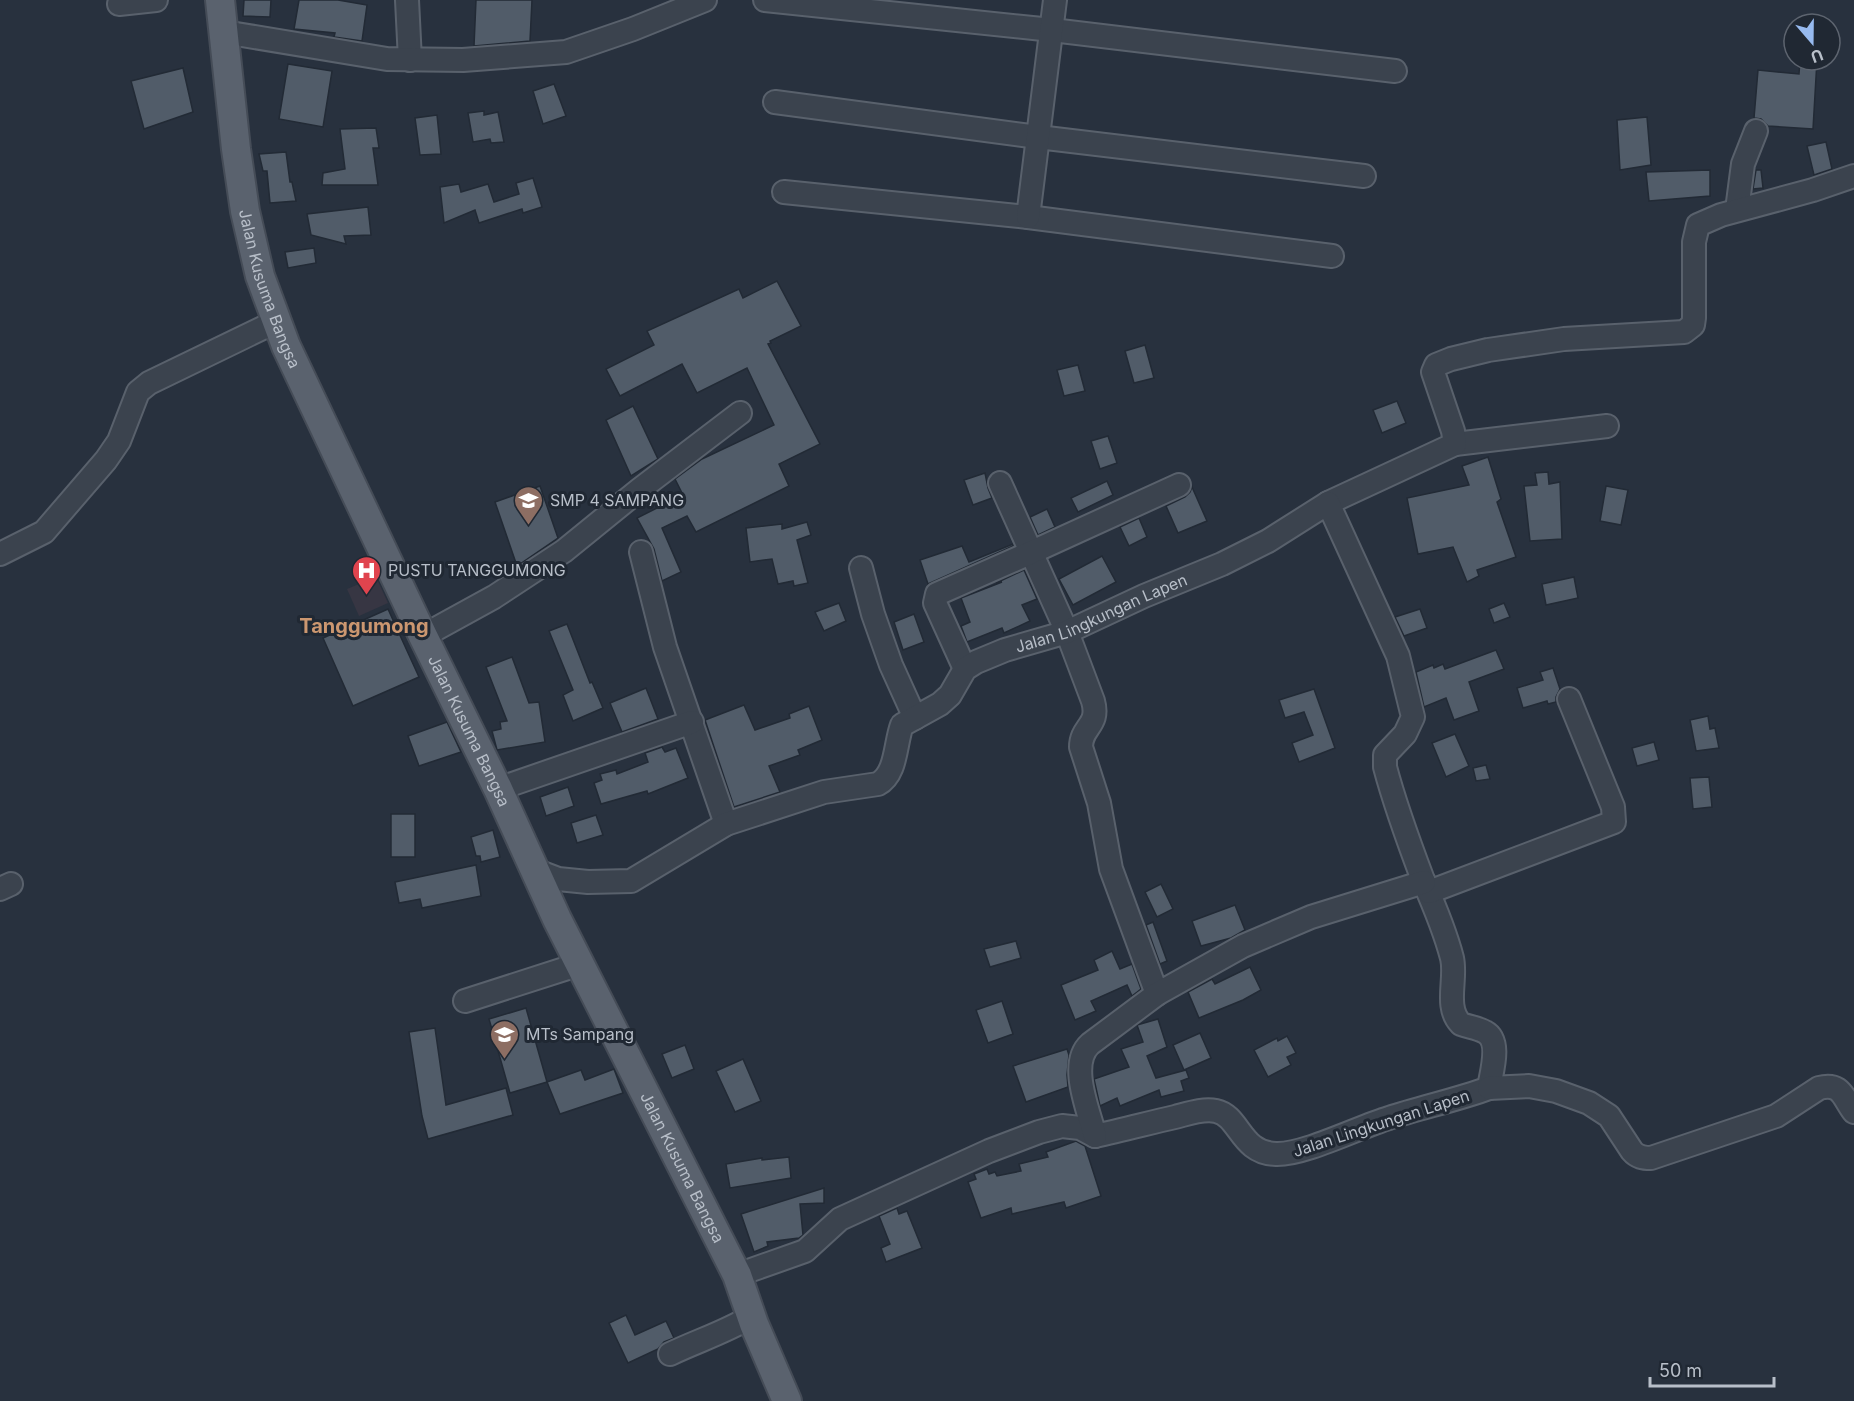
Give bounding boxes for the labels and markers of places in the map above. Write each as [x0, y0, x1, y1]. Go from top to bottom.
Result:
school or university icon: SMP 4 SAMPANG [513, 484, 545, 526]
place label: SMP 4 SAMPANG [550, 490, 684, 510]
hospital icon: PUSTU TANGGUMONG [351, 554, 383, 596]
place label: PUSTU TANGGUMONG [388, 560, 566, 580]
school or university icon: MTs Sampang [489, 1018, 521, 1060]
place label: MTs Sampang [526, 1024, 634, 1044]

